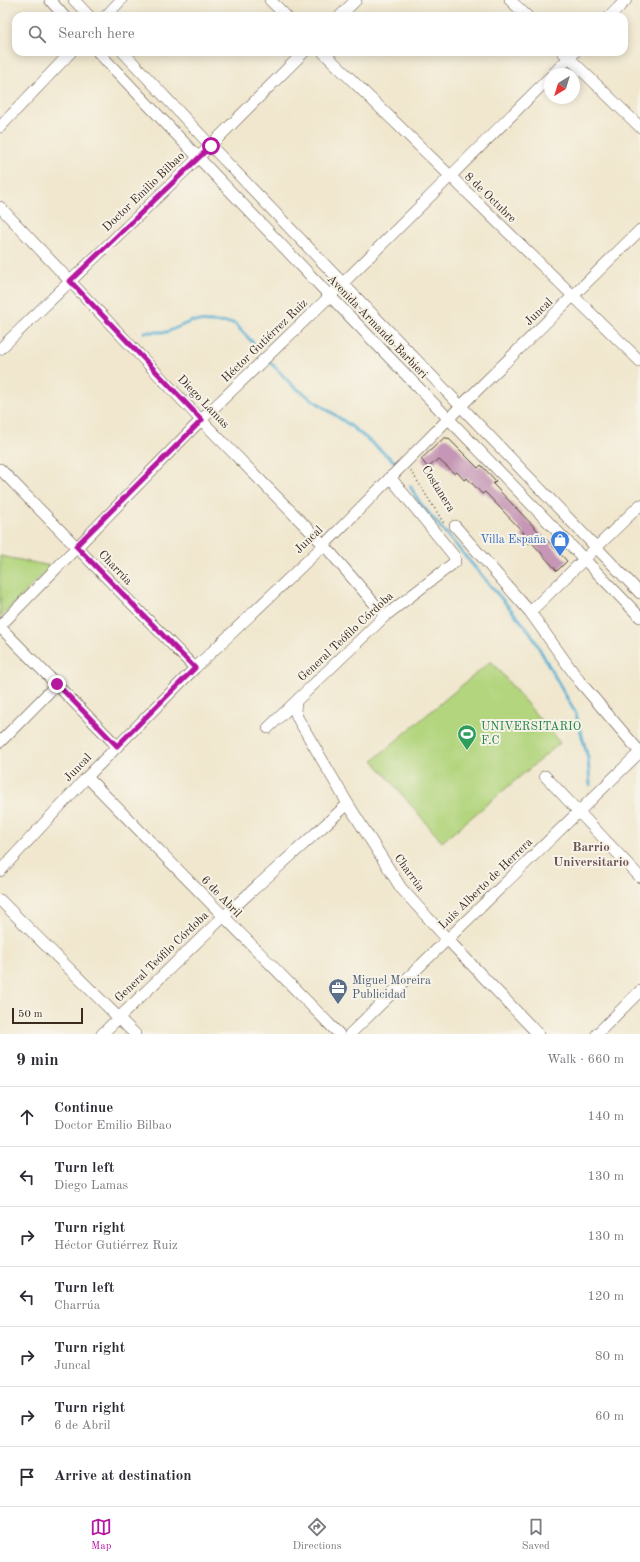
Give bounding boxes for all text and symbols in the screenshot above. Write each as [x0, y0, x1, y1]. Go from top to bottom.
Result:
search box [12, 12, 628, 56]
icon: search [26, 23, 48, 45]
text: Search here [58, 27, 135, 42]
north arrow [544, 68, 580, 104]
route start [202, 137, 220, 155]
street label: Doctor Emilio Bilbao [101, 150, 187, 234]
street label: 8 de Octubre [462, 171, 518, 226]
street label: Avenida Armando Barbieri [324, 273, 430, 381]
street label: Juncal [523, 296, 555, 328]
street label: Héctor Gutiérrez Ruiz [220, 297, 310, 385]
street label: Diego Lamas [175, 373, 231, 431]
street label: Costanera [419, 464, 457, 514]
street label: Juncal [293, 524, 325, 556]
shop icon: Villa España [549, 529, 571, 557]
place label: Villa España [480, 534, 546, 546]
street label: Charrúa [96, 548, 134, 588]
street label: General Teófilo Córdoba [296, 590, 396, 684]
route end [48, 675, 66, 693]
place label: UNIVERSITARIO F.C [481, 721, 581, 747]
sports icon: UNIVERSITARIO F.C [456, 723, 478, 751]
street label: Juncal [62, 752, 94, 784]
street label: Luis Alberto de Herrera [437, 836, 535, 932]
district label: Barrio Universitario [553, 841, 629, 869]
street label: Charrúa [392, 852, 426, 894]
street label: 6 de Abril [199, 874, 243, 920]
street label: General Teófilo Córdoba [113, 909, 211, 1005]
place label: Miguel Moreira Publicidad [352, 975, 431, 1001]
office icon: Miguel Moreira Publicidad [327, 977, 349, 1005]
scale bar [12, 1006, 83, 1025]
text: 50 m [18, 1009, 43, 1020]
text: 9 min [16, 1052, 59, 1069]
text: Walk · 660 m [547, 1053, 624, 1066]
text: Continue [54, 1101, 113, 1116]
icon: ahead [16, 1106, 38, 1128]
text: 140 m [587, 1110, 624, 1123]
text: Doctor Emilio Bilbao [54, 1119, 172, 1132]
text: Turn left [54, 1161, 114, 1176]
icon: left [16, 1166, 38, 1188]
text: 130 m [587, 1170, 624, 1183]
text: Diego Lamas [54, 1179, 128, 1192]
text: Turn right [54, 1221, 125, 1236]
icon: right [16, 1226, 38, 1248]
text: 130 m [587, 1230, 624, 1243]
text: Héctor Gutiérrez Ruiz [54, 1239, 178, 1252]
text: Turn left [54, 1281, 114, 1296]
icon: left [16, 1286, 38, 1308]
text: 120 m [587, 1290, 624, 1303]
text: Charrúa [54, 1299, 100, 1312]
text: Turn right [54, 1341, 125, 1356]
icon: right [16, 1346, 38, 1368]
text: 80 m [595, 1350, 624, 1363]
text: Juncal [54, 1359, 91, 1372]
text: Turn right [54, 1401, 125, 1416]
icon: right [16, 1406, 38, 1428]
text: 60 m [595, 1410, 624, 1423]
text: 6 de Abril [54, 1419, 111, 1432]
icon: arrive [16, 1466, 38, 1488]
text: Arrive at destination [54, 1469, 192, 1484]
tab: Map [90, 1516, 112, 1554]
tab: Directions [293, 1516, 341, 1554]
tab: Saved [522, 1516, 550, 1554]

